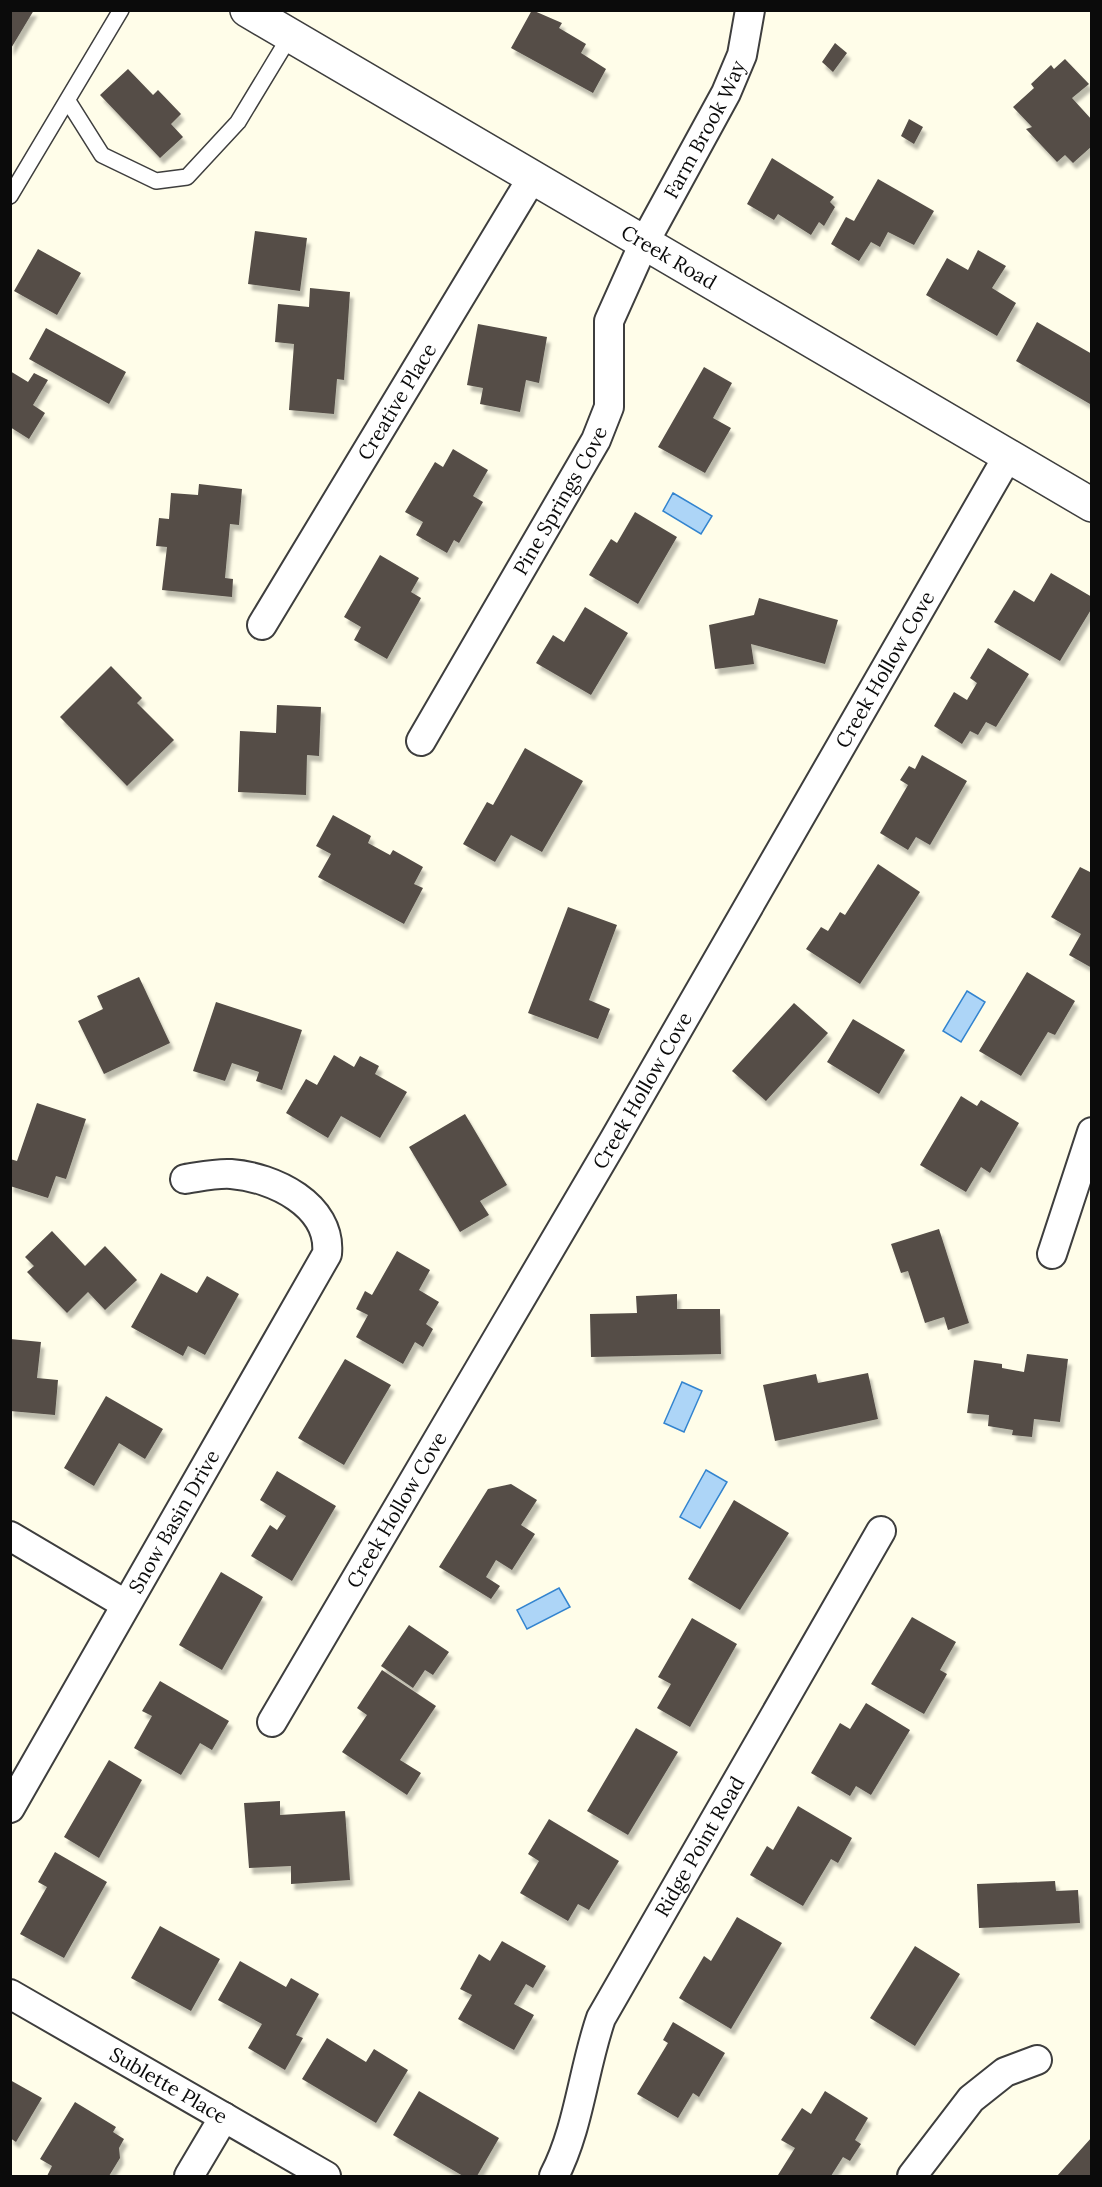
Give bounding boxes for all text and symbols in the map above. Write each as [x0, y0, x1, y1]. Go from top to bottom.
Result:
street label: Farm Brook Way [658, 56, 750, 203]
street label: Creek Road [617, 219, 721, 294]
street label: Creative Place [352, 338, 441, 464]
street label: Pine Springs Cove [507, 422, 612, 579]
street label: Creek Hollow Cove [830, 586, 940, 752]
street label: Creek Hollow Cove [587, 1007, 697, 1173]
street label: Creek Hollow Cove [341, 1427, 452, 1592]
street label: Snow Basin Drive [123, 1445, 224, 1598]
street label: Ridge Point Road [649, 1772, 749, 1921]
street label: Sublette Place [105, 2041, 232, 2129]

